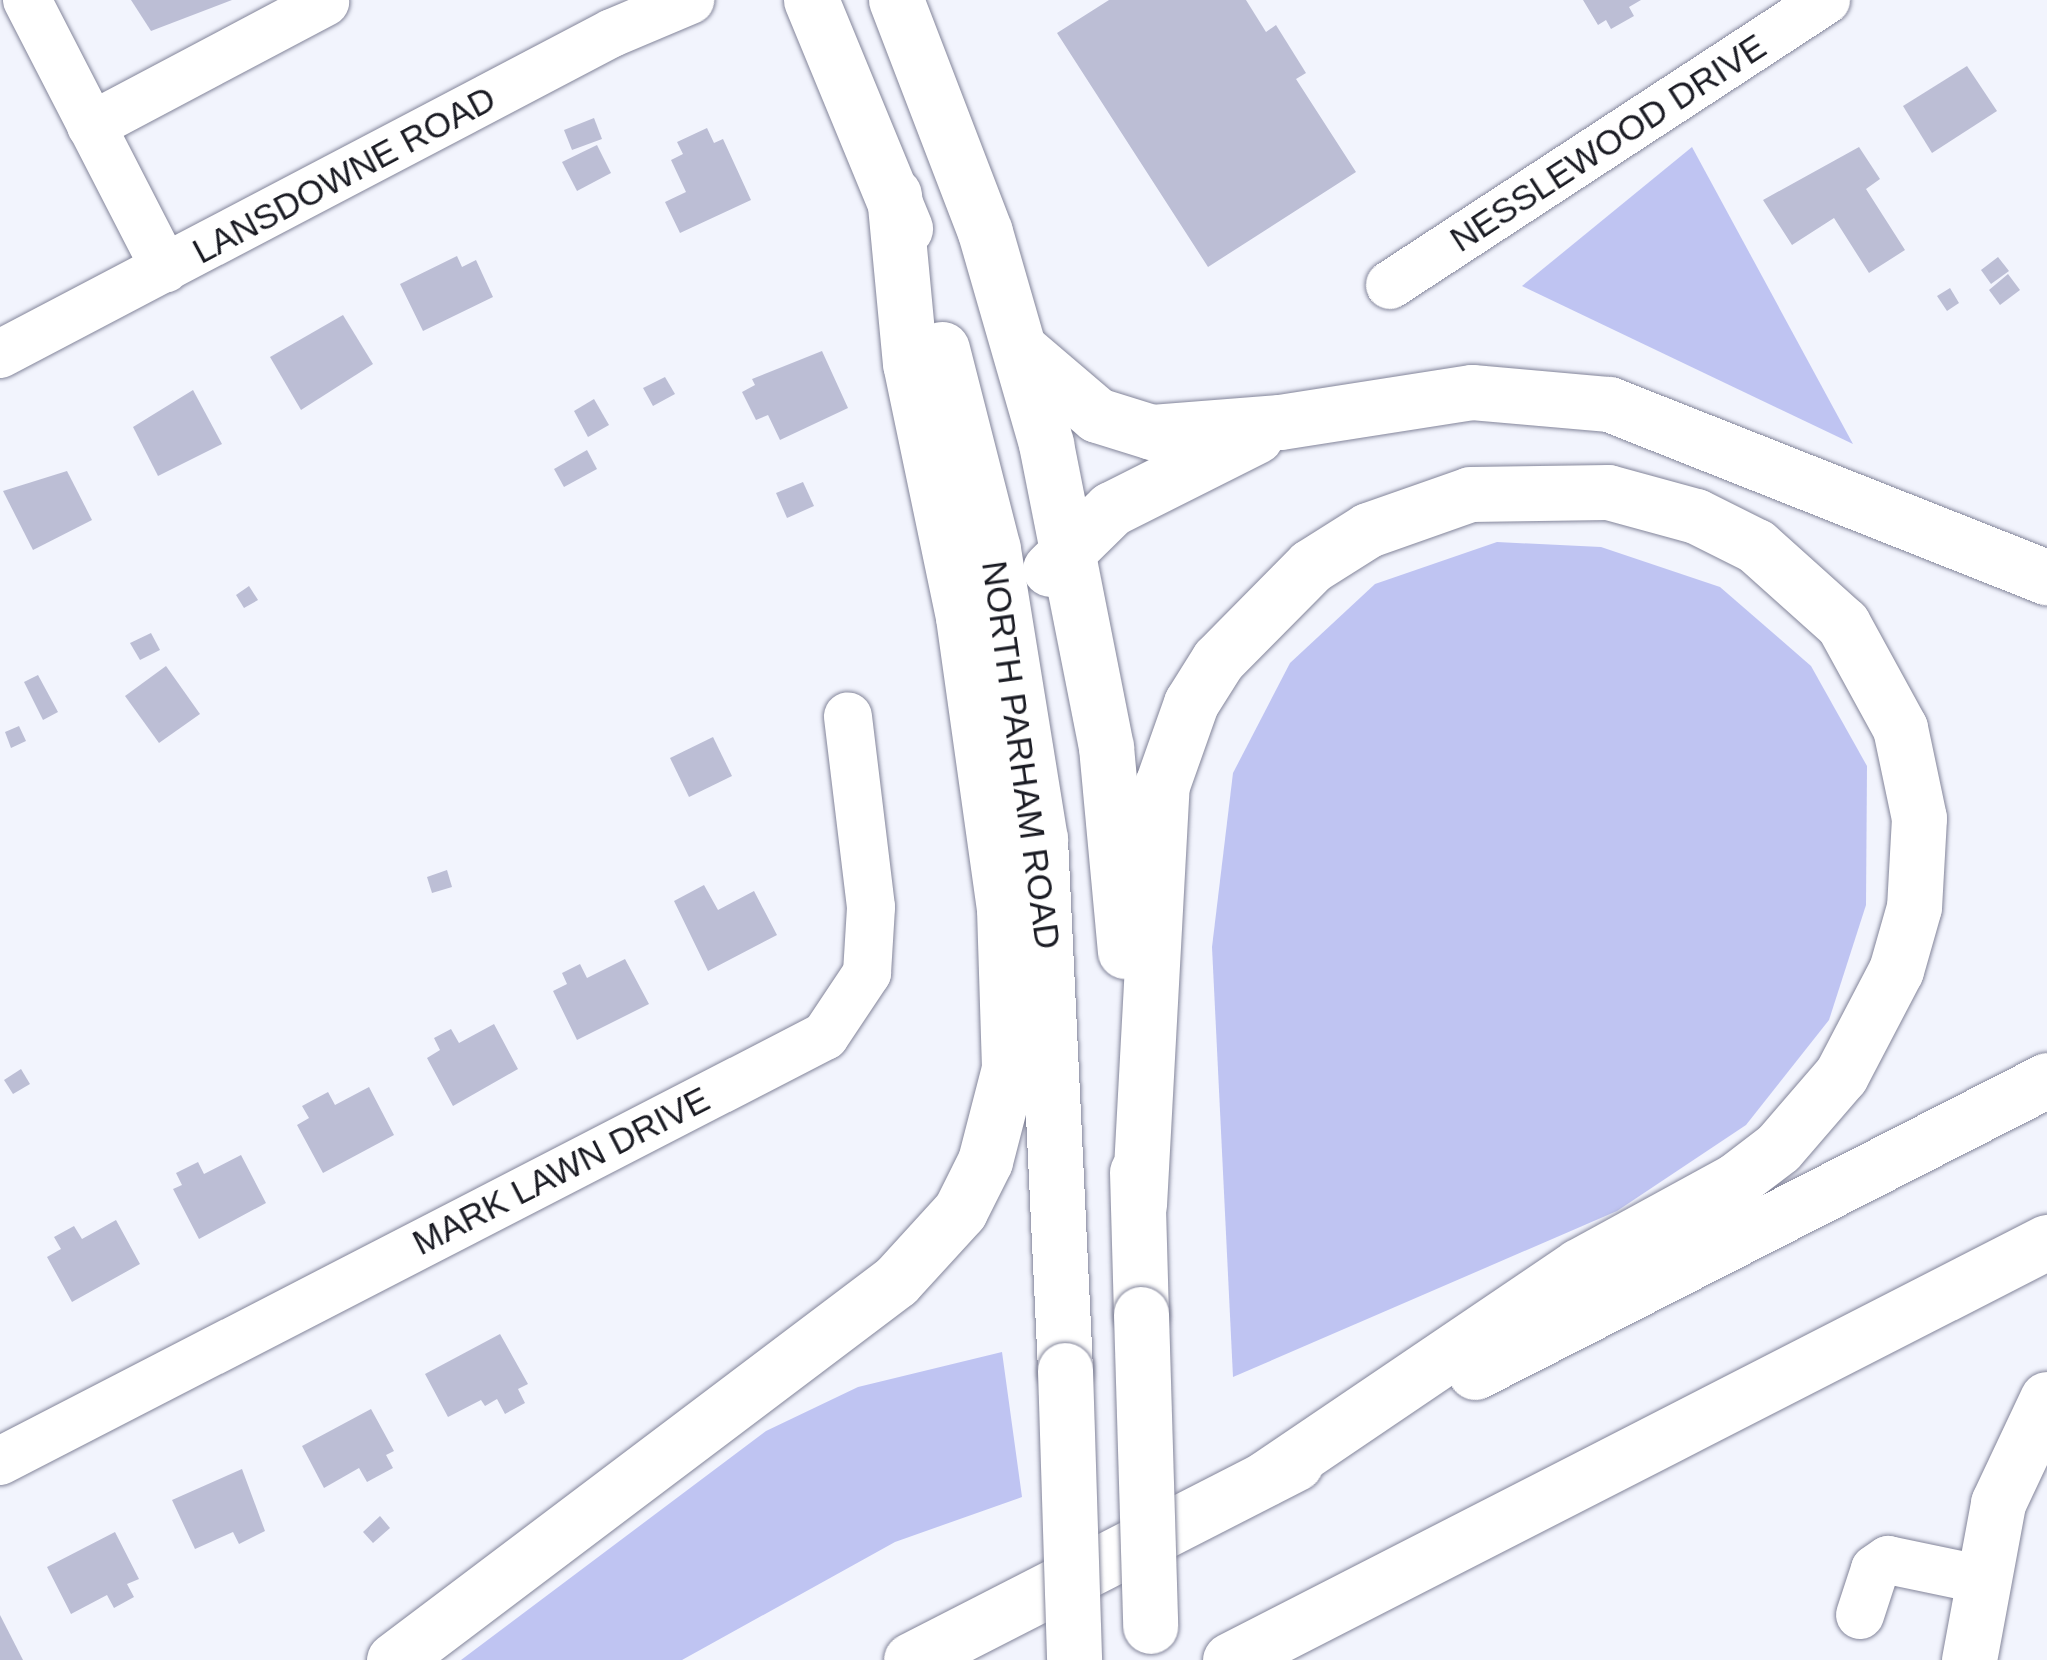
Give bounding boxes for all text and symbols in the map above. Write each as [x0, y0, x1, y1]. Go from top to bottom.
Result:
street label: NESSLEWOOD DRIVE [1442, 25, 1774, 261]
street label: LANSDOWNE ROAD [186, 77, 502, 273]
street label: NORTH PARHAM ROAD [973, 558, 1069, 952]
street label: MARK LAWN DRIVE [406, 1078, 716, 1264]

